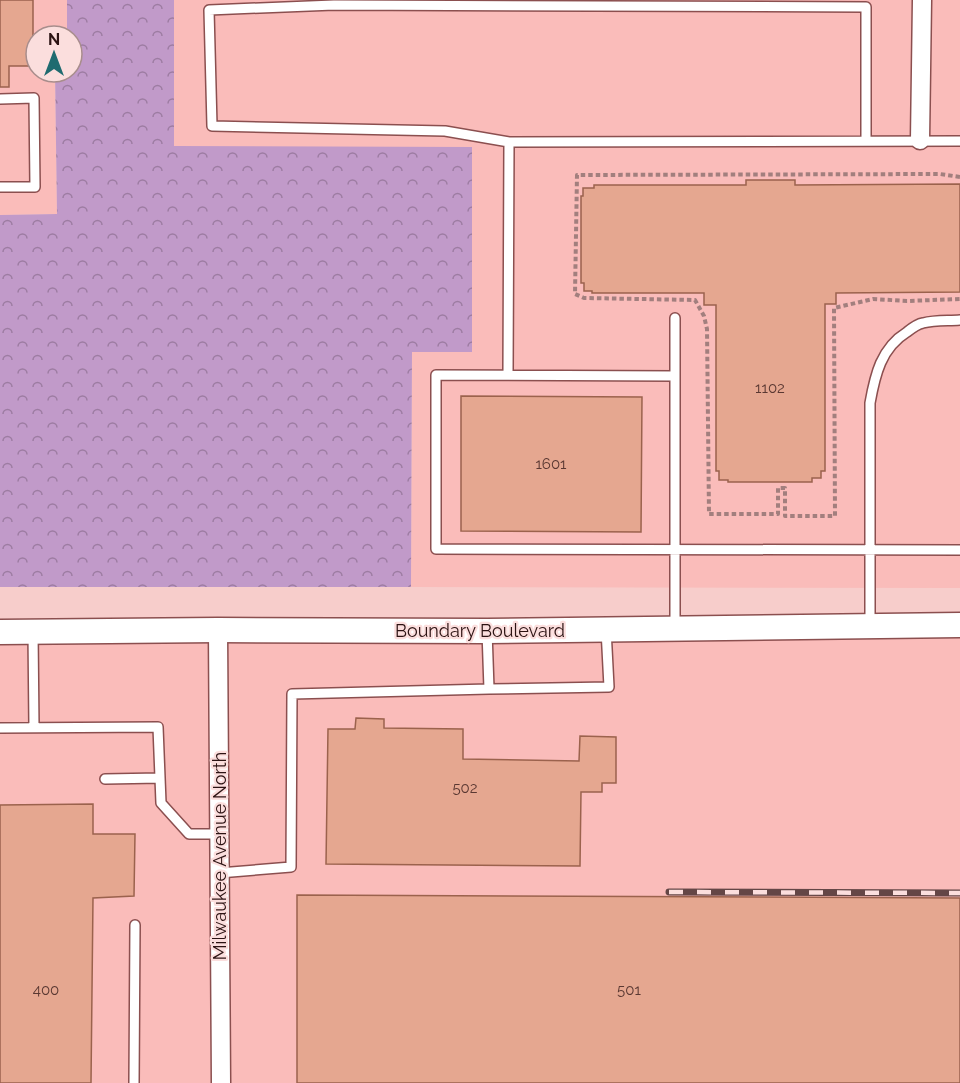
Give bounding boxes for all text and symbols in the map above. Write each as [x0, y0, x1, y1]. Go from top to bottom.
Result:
north arrow [24, 24, 84, 84]
text: N [48, 30, 60, 49]
house number: 1102 [755, 379, 785, 397]
house number: 1601 [535, 455, 567, 473]
street label: Boundary Boulevard [395, 620, 565, 641]
street label: Milwaukee Avenue North [209, 752, 230, 960]
house number: 502 [452, 779, 478, 797]
house number: 400 [33, 981, 59, 999]
house number: 501 [617, 981, 641, 999]

